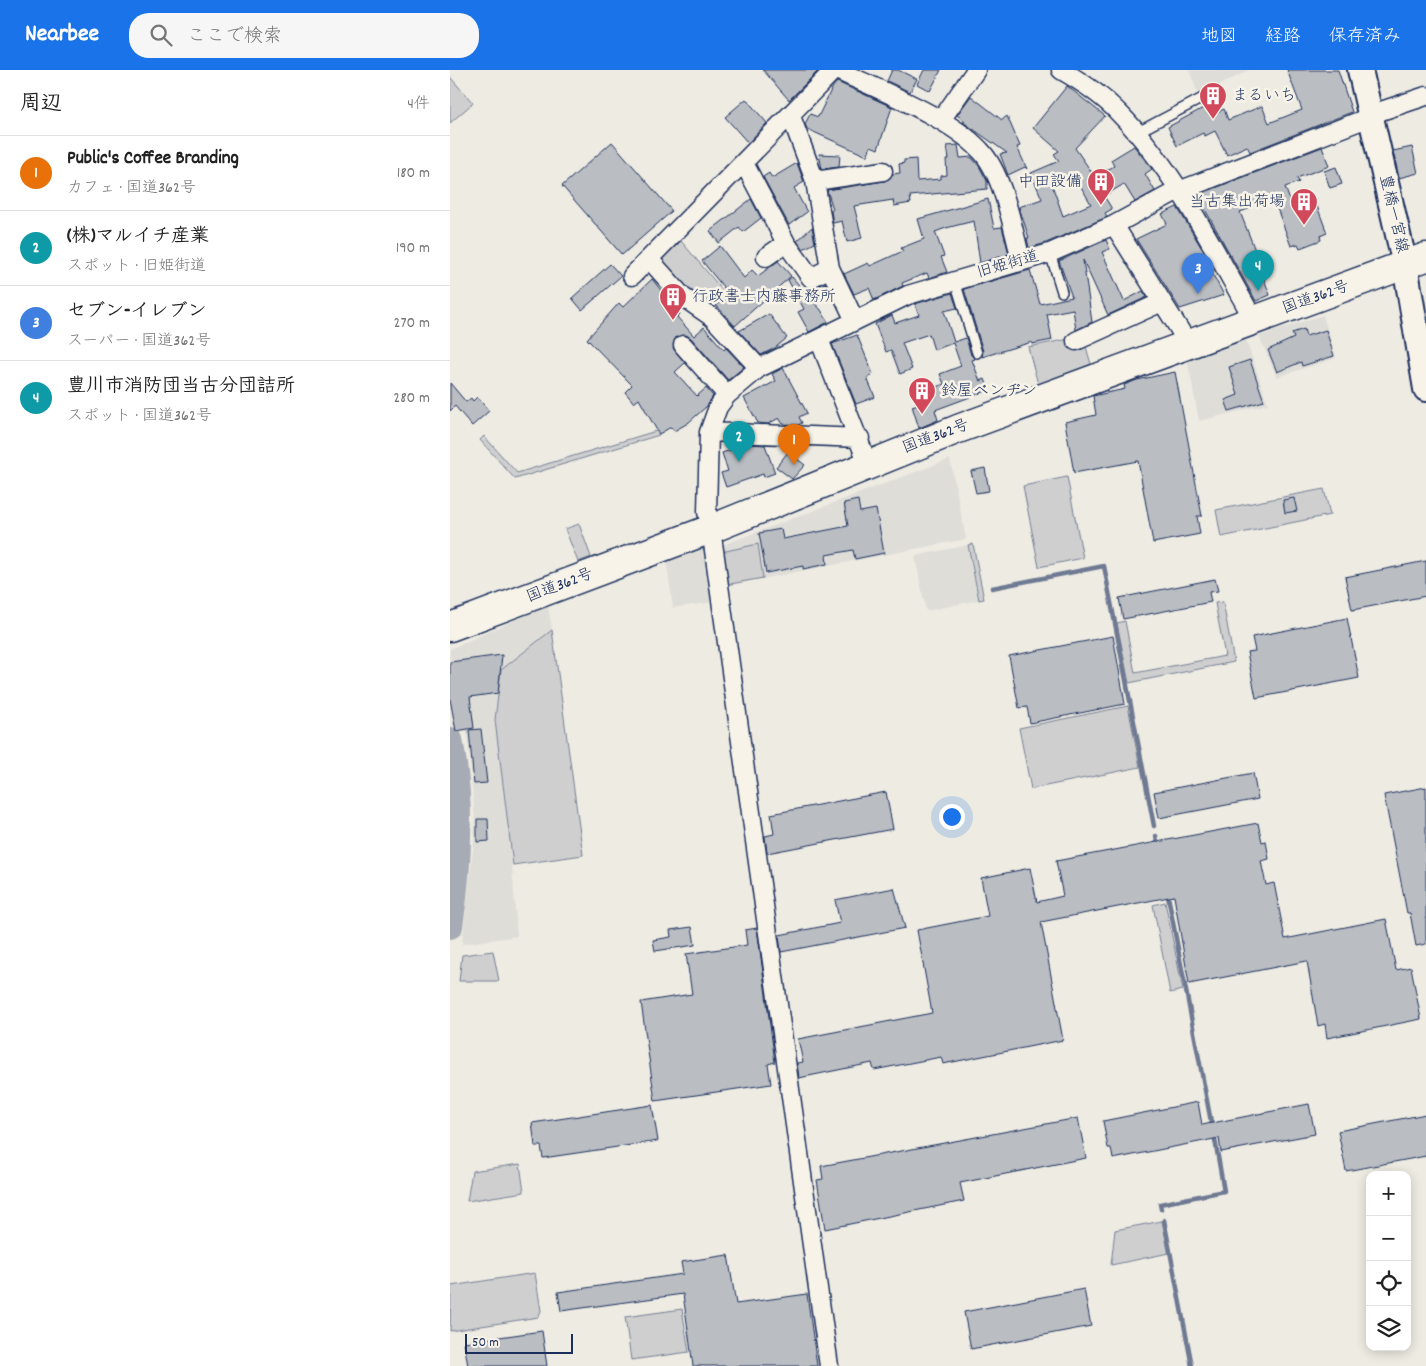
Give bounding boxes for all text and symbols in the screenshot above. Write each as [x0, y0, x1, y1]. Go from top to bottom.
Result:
search box [129, 13, 479, 58]
text: Nearbee [25, 18, 99, 52]
icon: search [147, 21, 175, 49]
text: ここで検索 [187, 24, 282, 51]
text: 地図 [1201, 25, 1237, 50]
text: 経路 [1265, 25, 1301, 50]
text: 保存済み [1329, 25, 1401, 50]
building icon: まるいち [1198, 81, 1228, 120]
place label: まるいち [1232, 85, 1296, 108]
text: 周辺 [20, 90, 62, 120]
text: 4件 [407, 93, 430, 116]
text: Public's Coffee Branding [67, 146, 239, 173]
text: 1 [34, 162, 38, 185]
text: 180 m [397, 162, 430, 185]
building icon: 中田設備 [1086, 167, 1116, 206]
place label: 中田設備 [1018, 171, 1082, 194]
street label: 豊橋一宮線 [1373, 172, 1413, 256]
text: カフェ · 国道362号 [67, 177, 196, 200]
building icon: 当古集出荷場 [1289, 187, 1319, 226]
place label: 当古集出荷場 [1189, 191, 1285, 214]
text: (株)マルイチ産業 [67, 224, 209, 251]
text: 2 [33, 237, 40, 260]
text: 190 m [396, 237, 430, 260]
street label: 旧姫街道 [974, 245, 1042, 285]
pin: 4 [1242, 250, 1274, 291]
pin: 3 [1182, 253, 1214, 294]
text: スポット · 旧姫街道 [67, 255, 206, 278]
street label: 国道362号 [1279, 275, 1353, 321]
building icon: 行政書士内藤事務所 [658, 282, 688, 321]
place label: 行政書士内藤事務所 [692, 286, 836, 309]
text: セブン-イレブン [67, 299, 207, 326]
text: 3 [32, 312, 40, 335]
text: 270 m [394, 312, 430, 335]
text: スーパー · 国道362号 [67, 330, 211, 353]
text: 豊川市消防団当古分団詰所 [67, 374, 295, 401]
building icon: 鈴屋ベンヂン [907, 376, 937, 415]
place label: 鈴屋ベンヂン [941, 380, 1037, 403]
text: 4 [33, 387, 39, 410]
text: 280 m [393, 387, 430, 410]
text: スポット · 国道362号 [67, 405, 212, 428]
street label: 国道362号 [899, 414, 973, 460]
pin: 2 [723, 421, 755, 462]
pin: 1 [778, 424, 810, 465]
street label: 国道362号 [523, 563, 597, 609]
your location [939, 804, 965, 830]
map controls [1366, 1171, 1411, 1351]
button: + [1366, 1171, 1411, 1216]
button: − [1366, 1216, 1411, 1261]
button: locate [1366, 1261, 1411, 1306]
button: layers [1366, 1306, 1411, 1351]
scale bar [465, 1331, 572, 1354]
text: 50 m [472, 1333, 499, 1353]

